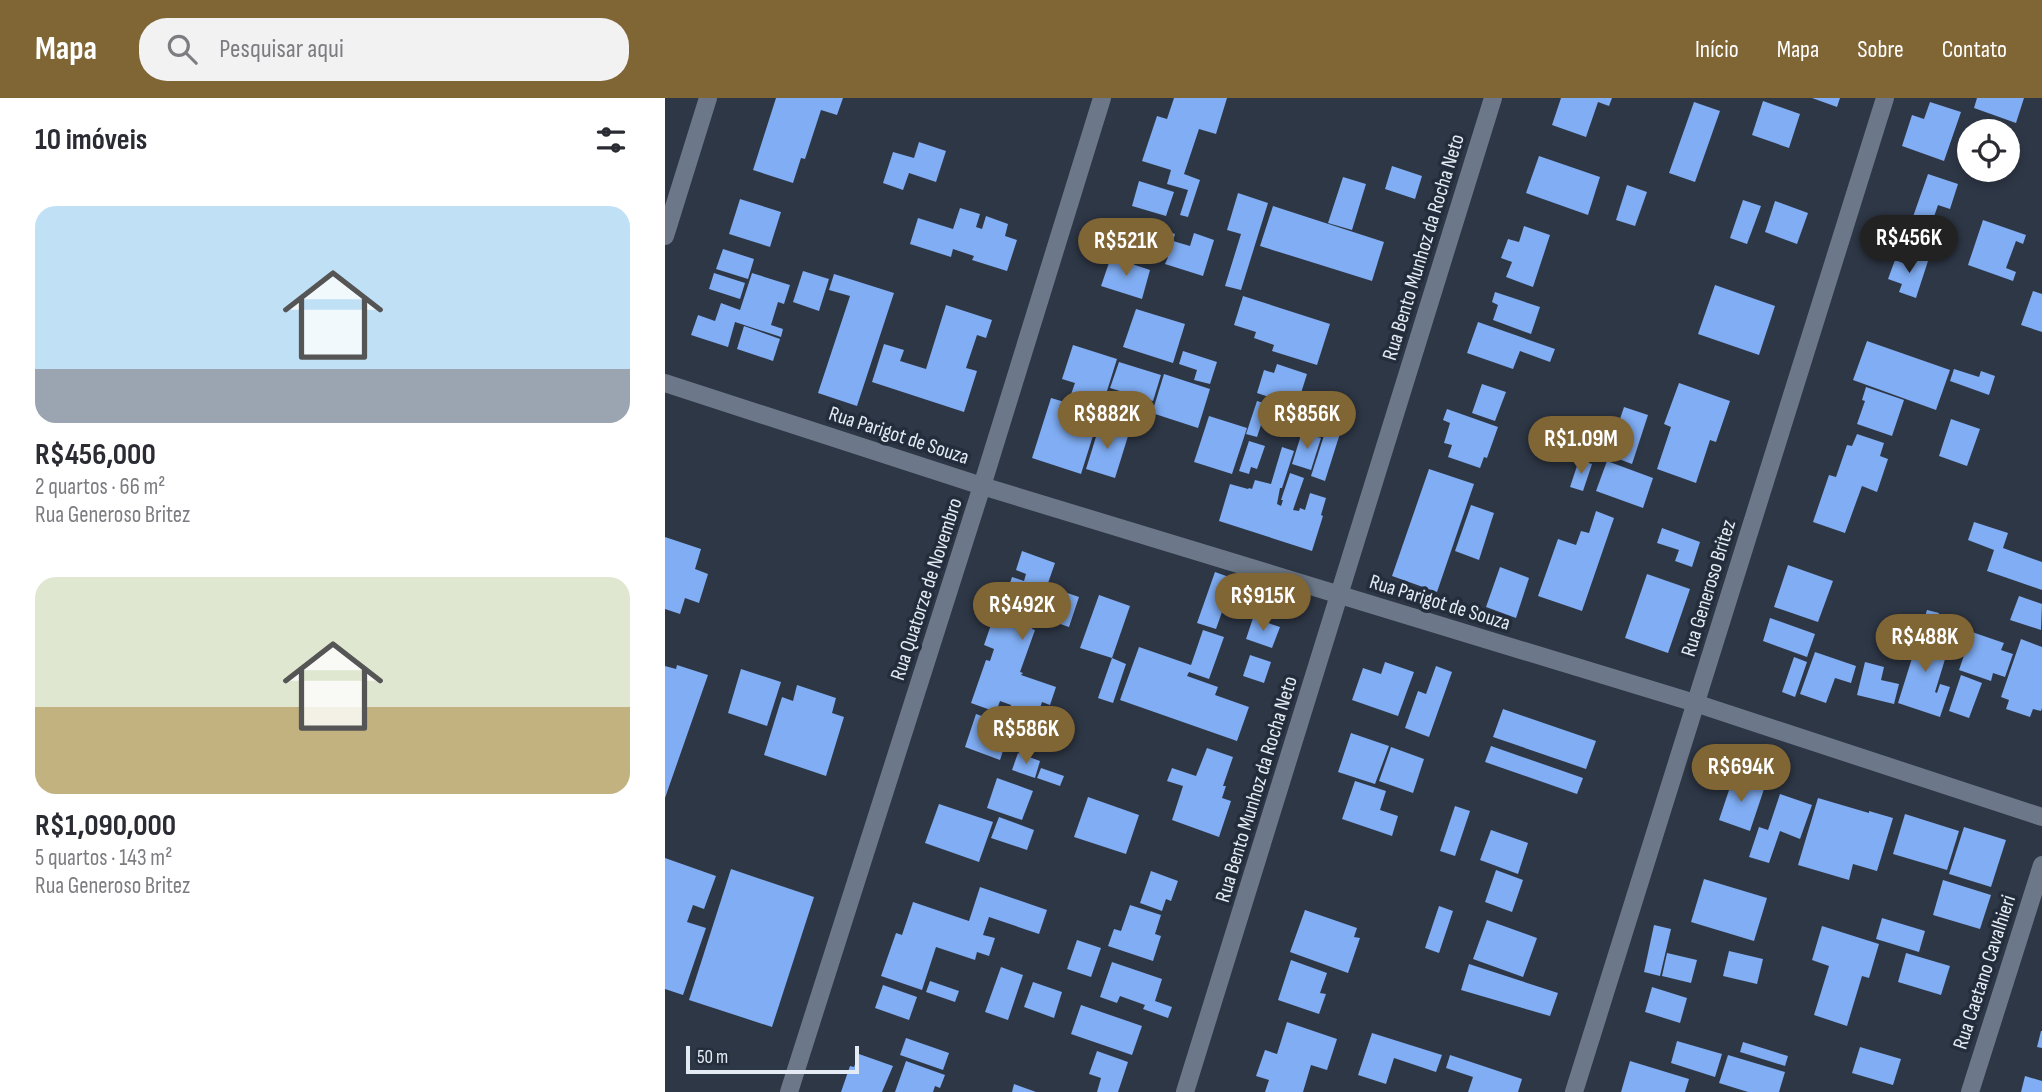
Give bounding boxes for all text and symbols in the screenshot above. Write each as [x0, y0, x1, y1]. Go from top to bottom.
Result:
search box [139, 18, 629, 81]
text: Mapa [35, 29, 97, 69]
icon: search [163, 30, 201, 68]
text: Pesquisar aqui [219, 34, 344, 65]
text: Início [1695, 35, 1739, 64]
text: Mapa [1777, 35, 1819, 64]
text: Sobre [1857, 35, 1904, 64]
text: Contato [1942, 35, 2007, 64]
map controls [1957, 119, 2020, 182]
button: locate [1957, 119, 2020, 182]
icon: filters [592, 121, 630, 159]
text: 10 imóveis [35, 122, 147, 158]
street label: Rua Bento Munhoz da Rocha Neto [1377, 131, 1470, 363]
pin: R$456K [1852, 216, 1966, 275]
pin: R$521K [1069, 218, 1183, 278]
text: R$456K [1876, 224, 1942, 252]
text: R$521K [1094, 227, 1158, 255]
icon: home [270, 252, 396, 378]
pin: R$882K [1050, 392, 1164, 451]
pin: R$856K [1250, 392, 1364, 451]
text: R$882K [1074, 400, 1140, 428]
text: R$856K [1274, 400, 1340, 428]
street label: Rua Parigot de Souza [826, 401, 972, 470]
pin: R$1.09M [1516, 416, 1646, 476]
text: R$1.09M [1544, 425, 1618, 453]
text: R$456,000 [35, 437, 156, 473]
text: 2 quartos · 66 m² [35, 473, 165, 501]
street label: Rua Quatorze de Novembro [885, 495, 968, 683]
text: Rua Generoso Britez [35, 501, 190, 529]
street label: Rua Generoso Britez [1676, 516, 1741, 660]
street label: Rua Parigot de Souza [1366, 569, 1513, 636]
pin: R$915K [1206, 574, 1320, 633]
pin: R$492K [965, 582, 1079, 642]
text: R$915K [1231, 582, 1295, 610]
text: R$492K [989, 591, 1055, 619]
pin: R$488K [1868, 614, 1982, 674]
icon: home [270, 623, 396, 749]
text: R$488K [1892, 623, 1958, 651]
street label: Rua Bento Munhoz da Rocha Neto [1210, 673, 1303, 905]
pin: R$586K [969, 706, 1083, 766]
text: R$586K [993, 715, 1059, 743]
pin: R$694K [1684, 744, 1798, 804]
text: R$694K [1708, 753, 1774, 781]
text: R$1,090,000 [35, 808, 176, 844]
text: 5 quartos · 143 m² [35, 844, 172, 872]
text: Rua Generoso Britez [35, 872, 190, 900]
street label: Rua Caetano Cavalhieri [1948, 892, 2021, 1052]
scale bar [686, 1043, 859, 1075]
text: 50 m [697, 1046, 728, 1069]

